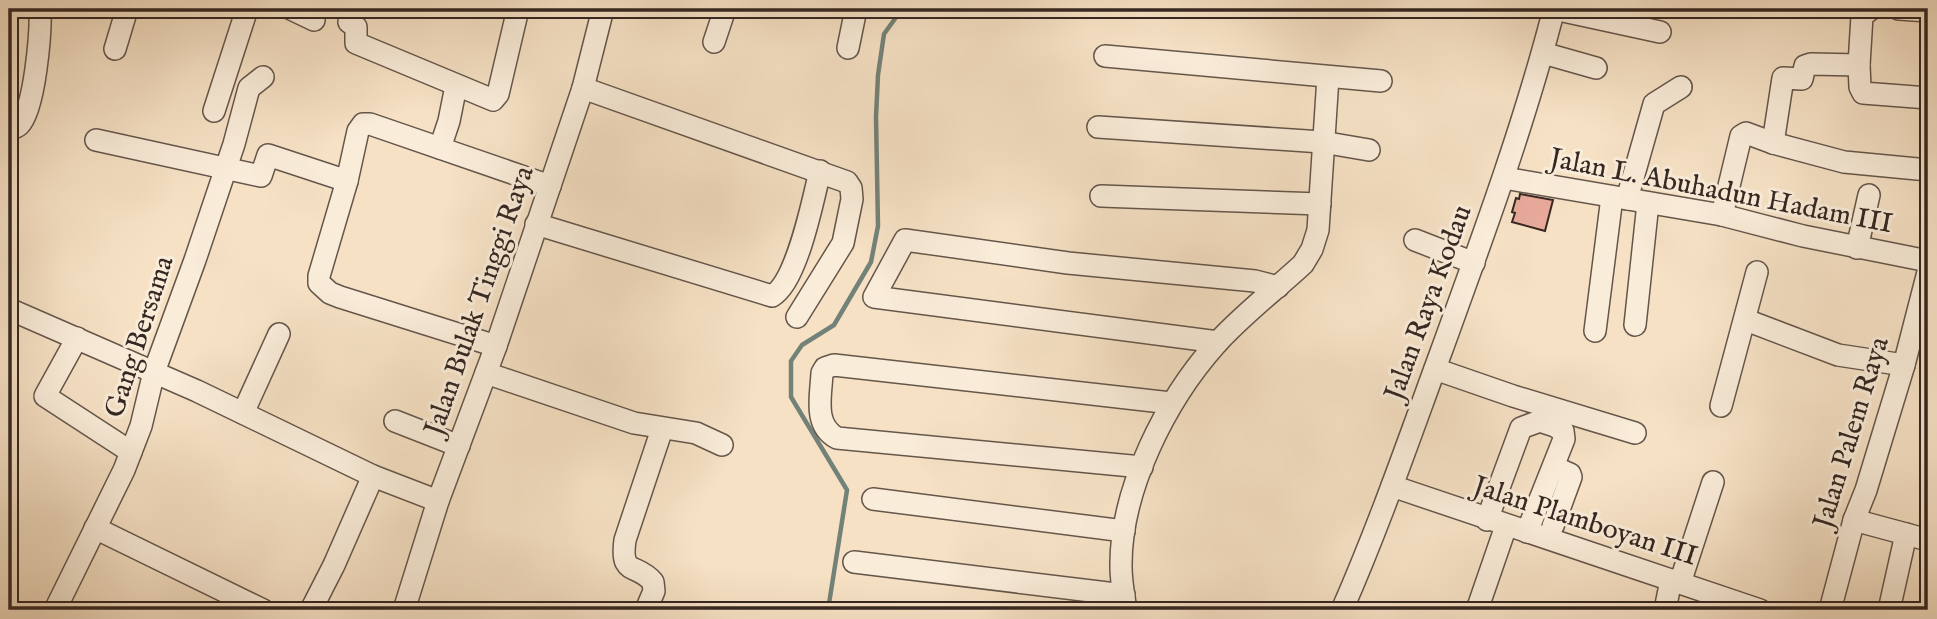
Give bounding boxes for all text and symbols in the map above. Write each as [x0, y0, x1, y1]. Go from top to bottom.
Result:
street label: Jalan L. Abuhadun Hadam III [1544, 141, 1895, 242]
street label: Jalan Bulak Tinggi Raya [416, 161, 543, 443]
street label: Jalan Raya Kodau [1376, 201, 1481, 408]
street label: Gang Bersama [97, 251, 183, 422]
street label: Jalan Palem Raya [1805, 332, 1898, 536]
street label: Jalan Plamboyan III [1466, 468, 1702, 575]

